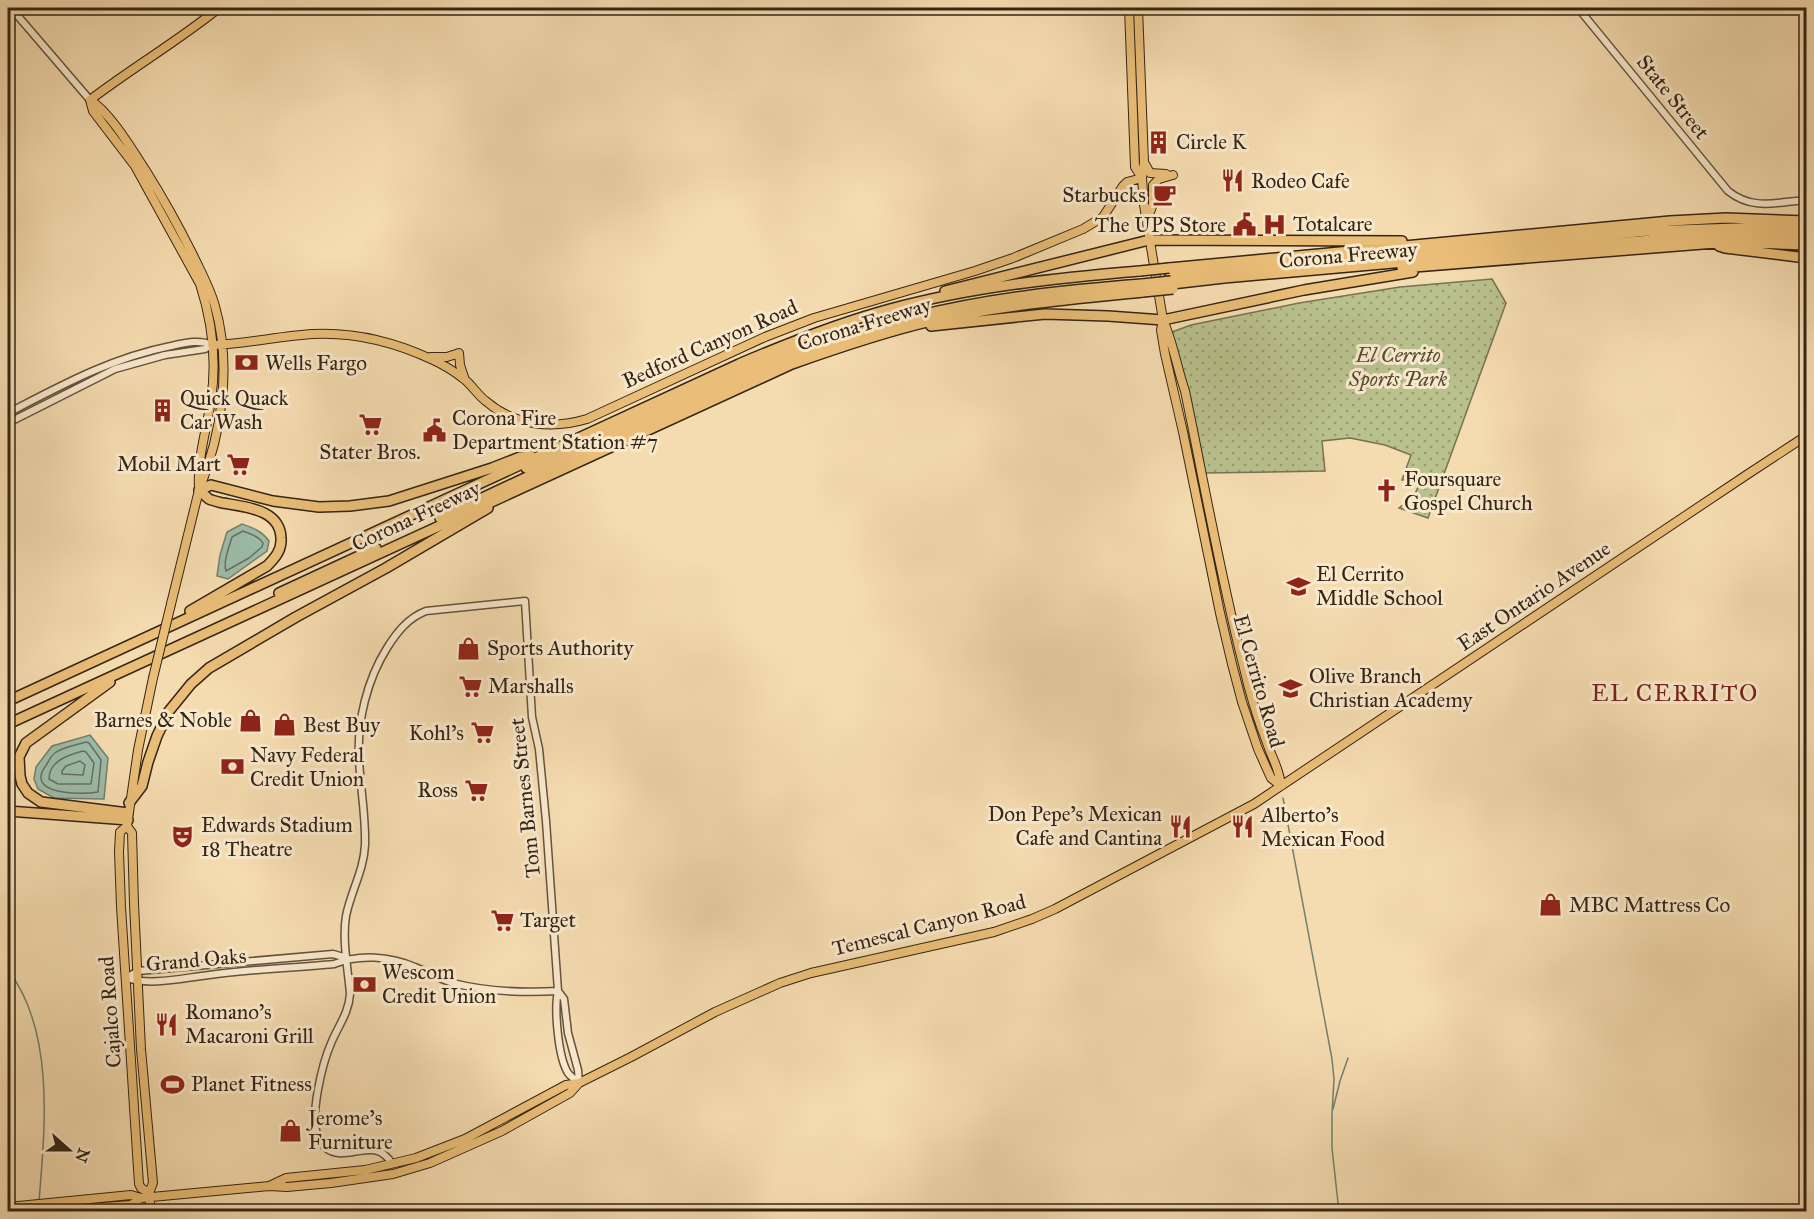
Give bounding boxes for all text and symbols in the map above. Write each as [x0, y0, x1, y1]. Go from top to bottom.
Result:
street label: State Street [1631, 49, 1715, 145]
building icon: Circle K [1145, 129, 1171, 155]
place label: Circle K [1176, 129, 1248, 155]
restaurant icon: Rodeo Cafe [1220, 168, 1246, 194]
place label: Rodeo Cafe [1251, 168, 1350, 194]
place label: Starbucks [1062, 182, 1146, 208]
cafe icon: Starbucks [1151, 182, 1177, 208]
hospital icon: Totalcare [1262, 211, 1288, 237]
place label: Totalcare [1293, 211, 1373, 237]
place label: The UPS Store [1095, 212, 1226, 238]
public building icon: The UPS Store [1231, 212, 1257, 238]
street label: Corona Freeway [1278, 236, 1419, 274]
street label: Corona Freeway [794, 291, 935, 357]
street label: Bedford Canyon Road [618, 294, 802, 394]
park label: El Cerrito Sports Park [1348, 342, 1448, 392]
bank icon: Wells Fargo [234, 350, 260, 376]
place label: Wells Fargo [265, 350, 367, 376]
place label: Quick Quack Car Wash [180, 385, 289, 435]
building icon: Quick Quack Car Wash [149, 397, 175, 423]
place label: Corona Fire Department Station #7 [452, 405, 658, 455]
supermarket icon: Stater Bros. [357, 411, 383, 437]
public building icon: Corona Fire Department Station #7 [421, 417, 447, 443]
place label: Stater Bros. [319, 439, 421, 465]
place label: Mobil Mart [117, 451, 222, 477]
supermarket icon: Mobil Mart [226, 451, 252, 477]
place label: Foursquare Gospel Church [1404, 466, 1533, 516]
street label: Corona Freeway [348, 474, 485, 557]
church icon: Foursquare Gospel Church [1373, 478, 1399, 504]
street label: East Ontario Avenue [1453, 535, 1616, 657]
place label: El Cerrito Middle School [1316, 561, 1443, 611]
school or university icon: El Cerrito Middle School [1285, 573, 1311, 599]
street label: El Cerrito Road [1228, 611, 1291, 751]
shop icon: Sports Authority [456, 635, 482, 661]
place label: Sports Authority [487, 635, 635, 661]
place label: Olive Branch Christian Academy [1309, 663, 1474, 713]
supermarket icon: Marshalls [457, 673, 483, 699]
place label: Marshalls [488, 673, 574, 699]
school or university icon: Olive Branch Christian Academy [1278, 675, 1304, 701]
district label: EL CERRITO [1591, 678, 1759, 708]
place label: Barnes & Noble [94, 707, 232, 733]
shop icon: Barnes & Noble [237, 707, 263, 733]
shop icon: Best Buy [272, 712, 298, 738]
place label: Best Buy [303, 712, 381, 738]
street label: Tom Barnes Street [504, 716, 546, 879]
place label: Kohl's [409, 720, 464, 746]
supermarket icon: Kohl's [469, 720, 495, 746]
place label: Navy Federal Credit Union [250, 742, 365, 792]
bank icon: Navy Federal Credit Union [219, 754, 245, 780]
place label: Ross [417, 777, 458, 803]
supermarket icon: Ross [463, 777, 489, 803]
place label: Don Pepe's Mexican Cafe and Cantina [988, 801, 1162, 851]
place label: Alberto's Mexican Food [1260, 802, 1386, 852]
place label: Edwards Stadium 18 Theatre [201, 812, 353, 862]
restaurant icon: Don Pepe's Mexican Cafe and Cantina [1167, 813, 1193, 839]
restaurant icon: Alberto's Mexican Food [1230, 814, 1256, 840]
theatre icon: Edwards Stadium 18 Theatre [170, 824, 196, 850]
street label: Temescal Canyon Road [830, 888, 1029, 962]
shop icon: MBC Mattress Co [1538, 892, 1564, 918]
place label: MBC Mattress Co [1569, 892, 1730, 918]
supermarket icon: Target [489, 907, 515, 933]
place label: Target [520, 907, 576, 933]
street label: Grand Oaks [145, 943, 247, 977]
street label: Cajalco Road [93, 955, 127, 1069]
place label: Wescom Credit Union [382, 959, 496, 1009]
bank icon: Wescom Credit Union [351, 971, 377, 997]
place label: Romano's Macaroni Grill [185, 999, 314, 1049]
restaurant icon: Romano's Macaroni Grill [154, 1011, 180, 1037]
sports icon: Planet Fitness [160, 1071, 186, 1097]
place label: Planet Fitness [191, 1071, 312, 1097]
place label: Jerome's Furniture [306, 1105, 393, 1155]
shop icon: Jerome's Furniture [277, 1117, 303, 1143]
north arrow [39, 1120, 99, 1180]
text: N [71, 1145, 94, 1165]

